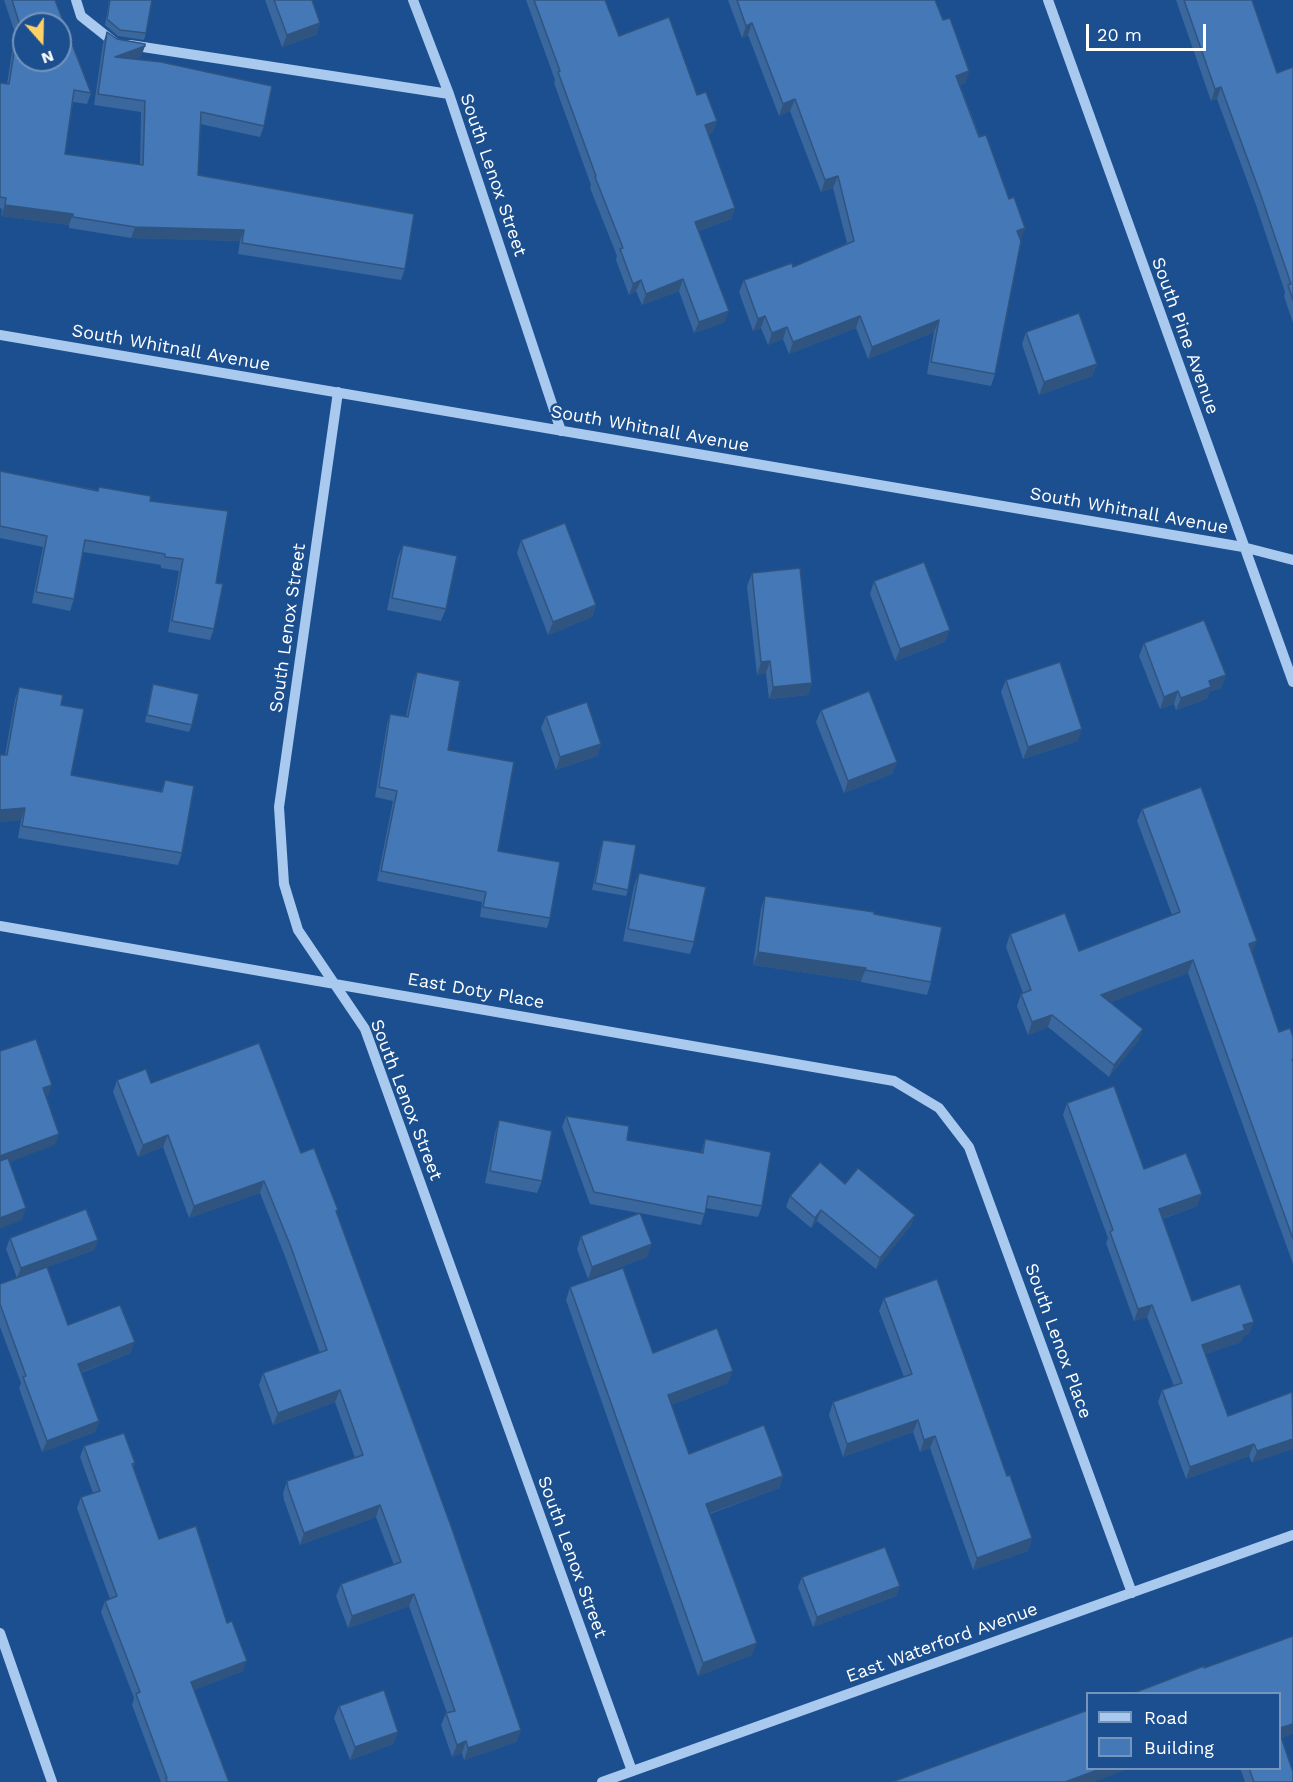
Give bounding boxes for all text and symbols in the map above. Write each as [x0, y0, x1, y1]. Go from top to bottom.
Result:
north arrow [12, 12, 72, 72]
scale bar [1089, 12, 1209, 50]
text: 20 m [1097, 24, 1142, 45]
text: N [39, 47, 56, 68]
street label: South Lenox Street [455, 91, 531, 259]
street label: South Pine Avenue [1147, 255, 1223, 417]
street label: South Whitnall Avenue [70, 320, 272, 376]
street label: South Whitnall Avenue [549, 401, 751, 457]
street label: South Whitnall Avenue [1028, 483, 1230, 539]
street label: South Lenox Street [265, 542, 311, 714]
street label: East Doty Place [406, 968, 546, 1014]
street label: South Lenox Street [365, 1016, 447, 1184]
street label: South Lenox Place [1020, 1260, 1096, 1422]
street label: South Lenox Street [533, 1473, 611, 1641]
street label: East Waterford Avenue [843, 1598, 1041, 1688]
legend [1086, 1692, 1281, 1770]
text: Road [1144, 1707, 1188, 1728]
text: Building [1144, 1737, 1214, 1758]

